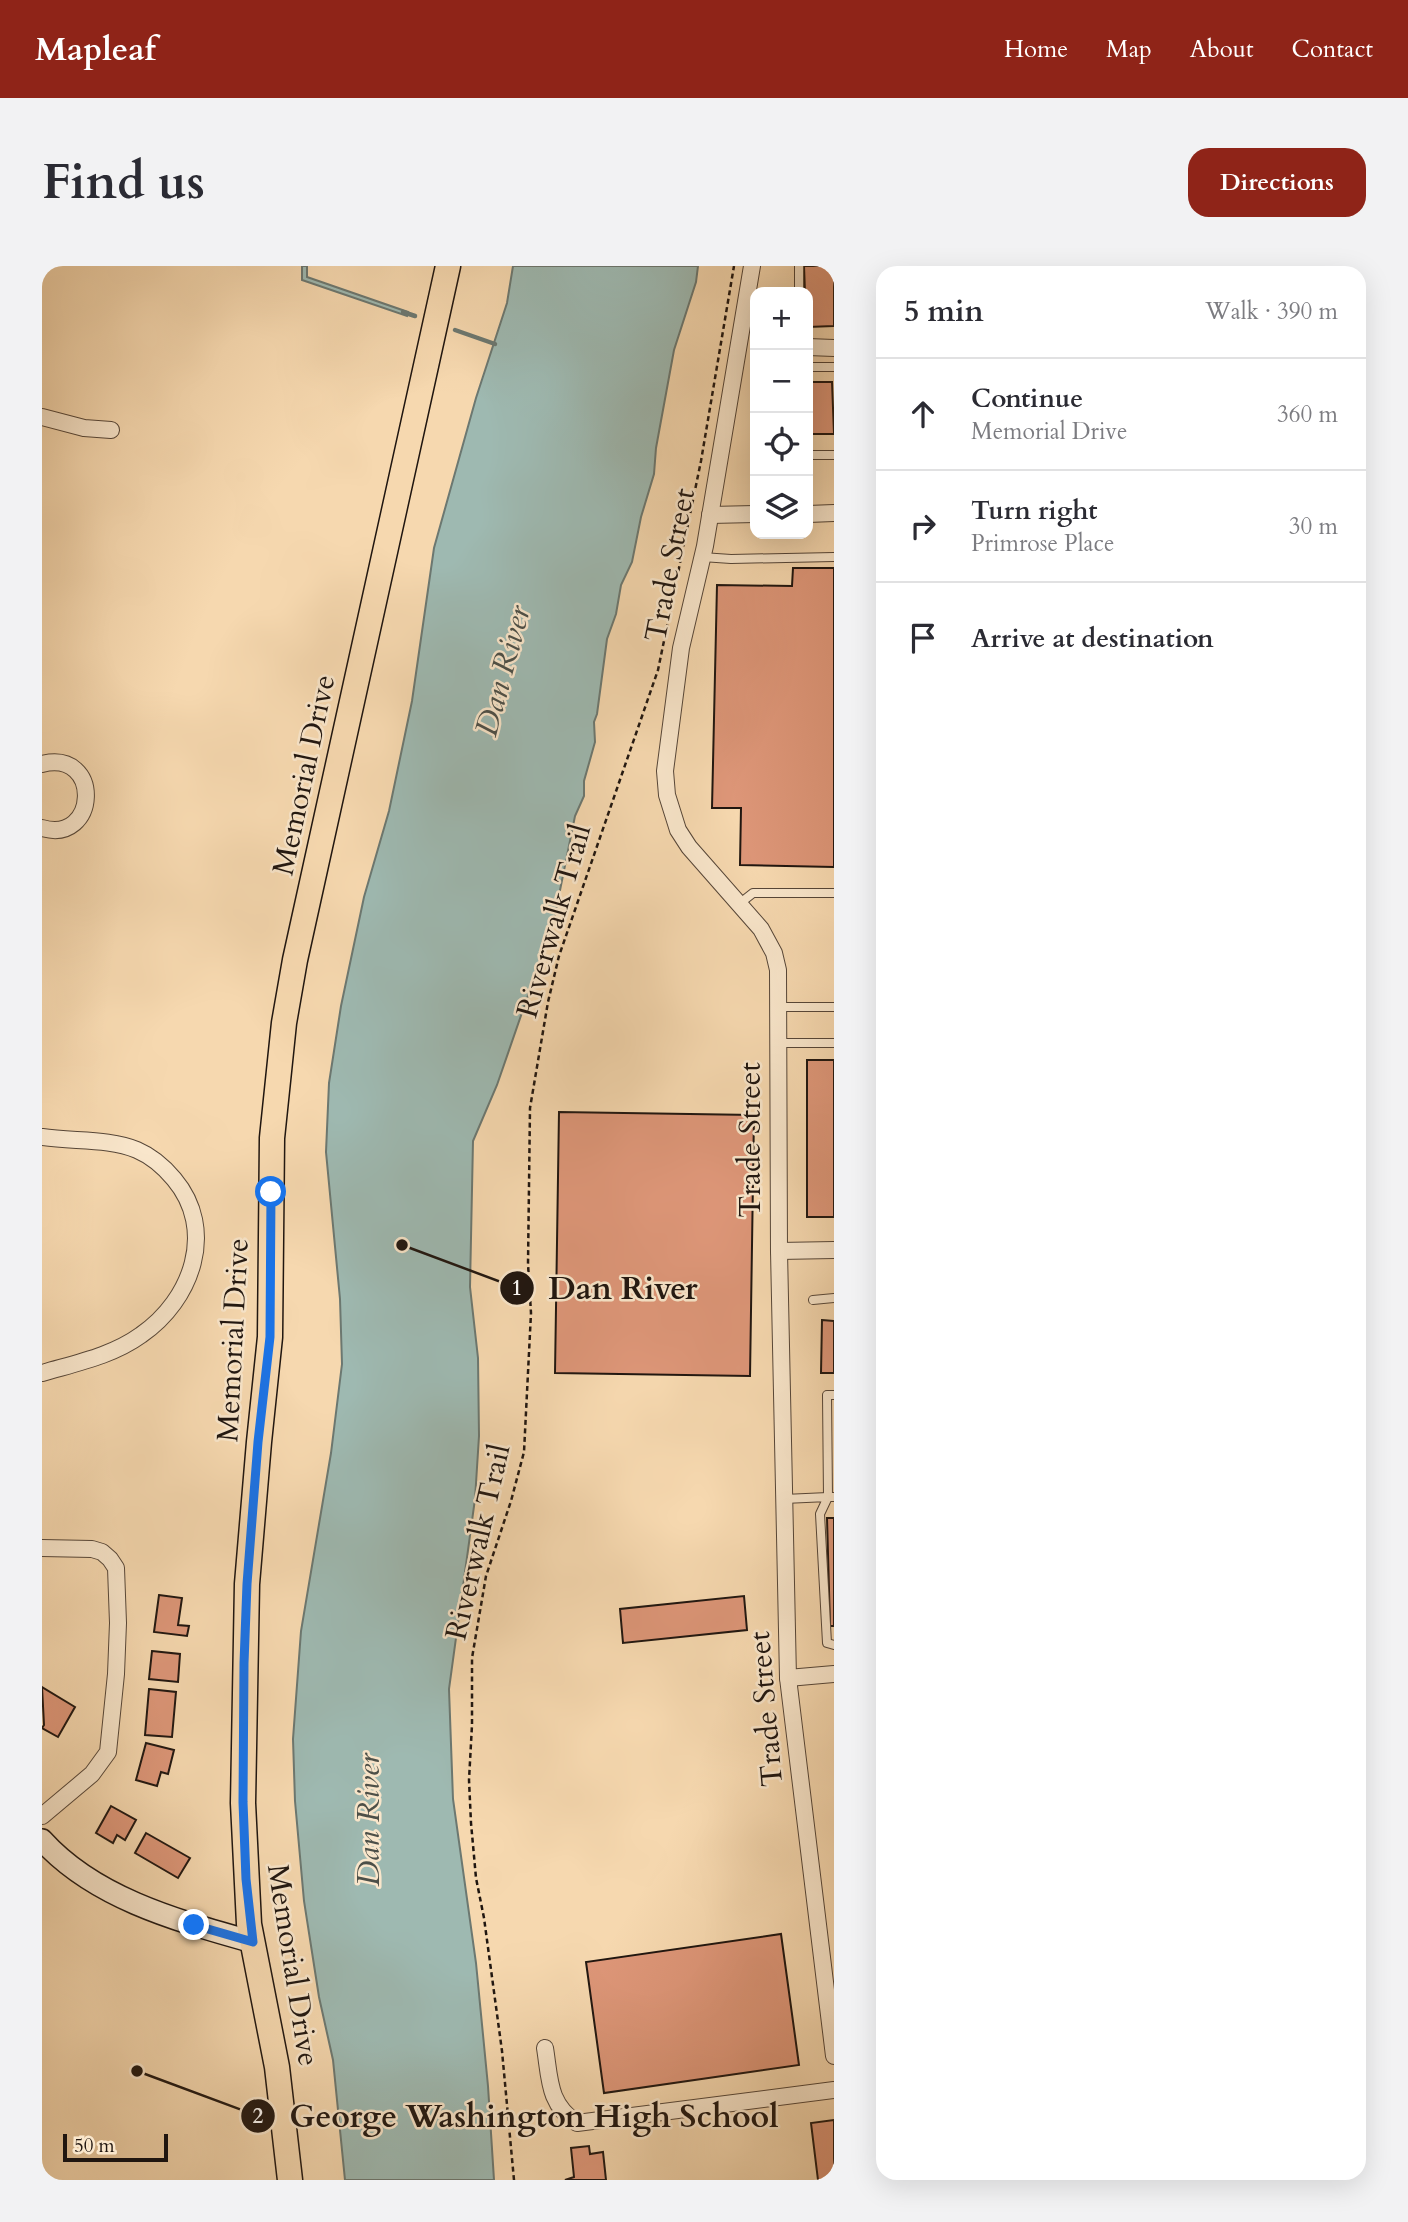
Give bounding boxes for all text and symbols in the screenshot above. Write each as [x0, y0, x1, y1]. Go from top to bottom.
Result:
text: Mapleaf [35, 27, 156, 72]
text: Home [1004, 33, 1068, 66]
text: Map [1106, 33, 1152, 66]
text: About [1190, 33, 1254, 66]
text: Contact [1292, 33, 1373, 66]
button: Directions [1188, 148, 1366, 217]
text: Find us [42, 149, 205, 216]
map controls [750, 287, 813, 539]
button: + [750, 287, 813, 350]
text: 5 min [904, 291, 984, 332]
text: Walk · 390 m [1205, 296, 1338, 327]
button: − [750, 350, 813, 413]
text: Continue [971, 381, 1083, 416]
icon: ahead [904, 395, 942, 433]
text: 360 m [1277, 399, 1338, 430]
button: locate [750, 413, 813, 476]
text: Memorial Drive [971, 416, 1127, 447]
button: layers [750, 476, 813, 539]
street label: Trade Street [635, 484, 705, 645]
text: Turn right [971, 493, 1098, 528]
icon: right [904, 507, 942, 545]
text: 30 m [1289, 511, 1338, 542]
text: Primrose Place [971, 528, 1114, 559]
water label: Dan River [465, 599, 542, 741]
icon: arrive [904, 619, 942, 657]
text: Arrive at destination [971, 621, 1214, 656]
street label: Memorial Drive [263, 671, 345, 879]
street label: Riverwalk Trail [507, 819, 601, 1023]
street label: Trade Street [730, 1062, 771, 1218]
route start [255, 1176, 286, 1207]
street label: Memorial Drive [207, 1237, 259, 1443]
callout: Dan River [499, 1261, 712, 1314]
text: Dan River [548, 1267, 698, 1311]
text: 1 [512, 1274, 522, 1303]
street label: Riverwalk Trail [436, 1440, 521, 1644]
street label: Trade Street [739, 1629, 793, 1788]
water label: Dan River [347, 1752, 391, 1887]
street label: Memorial Drive [257, 1861, 329, 2069]
route end [178, 1909, 209, 1940]
callout: George Washington High School [240, 2090, 793, 2143]
text: George Washington High School [289, 2095, 779, 2139]
text: 2 [253, 2102, 264, 2131]
scale bar [63, 2131, 168, 2163]
text: 50 m [74, 2133, 115, 2159]

